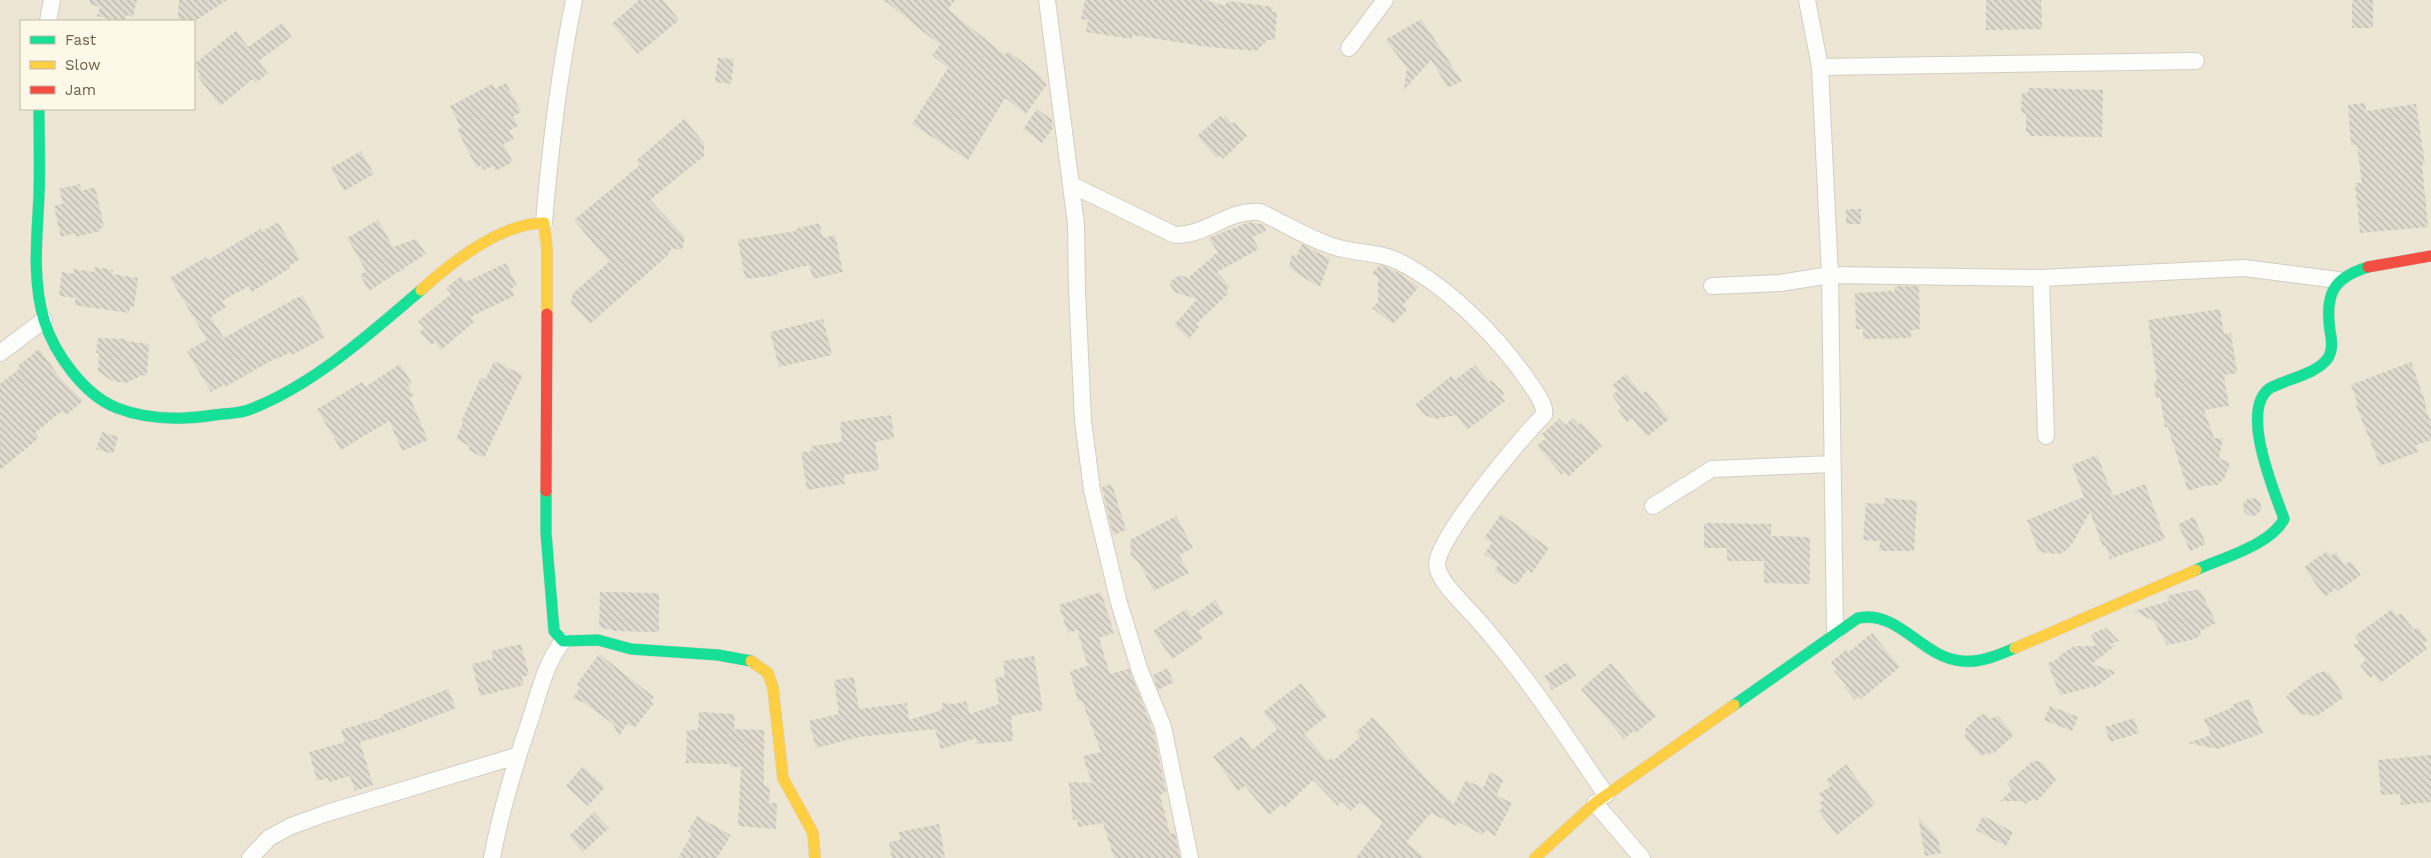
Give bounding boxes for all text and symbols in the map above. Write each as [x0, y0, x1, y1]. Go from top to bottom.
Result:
legend [20, 20, 195, 110]
text: Fast [65, 31, 97, 49]
text: Slow [65, 56, 101, 74]
text: Jam [65, 81, 96, 99]

